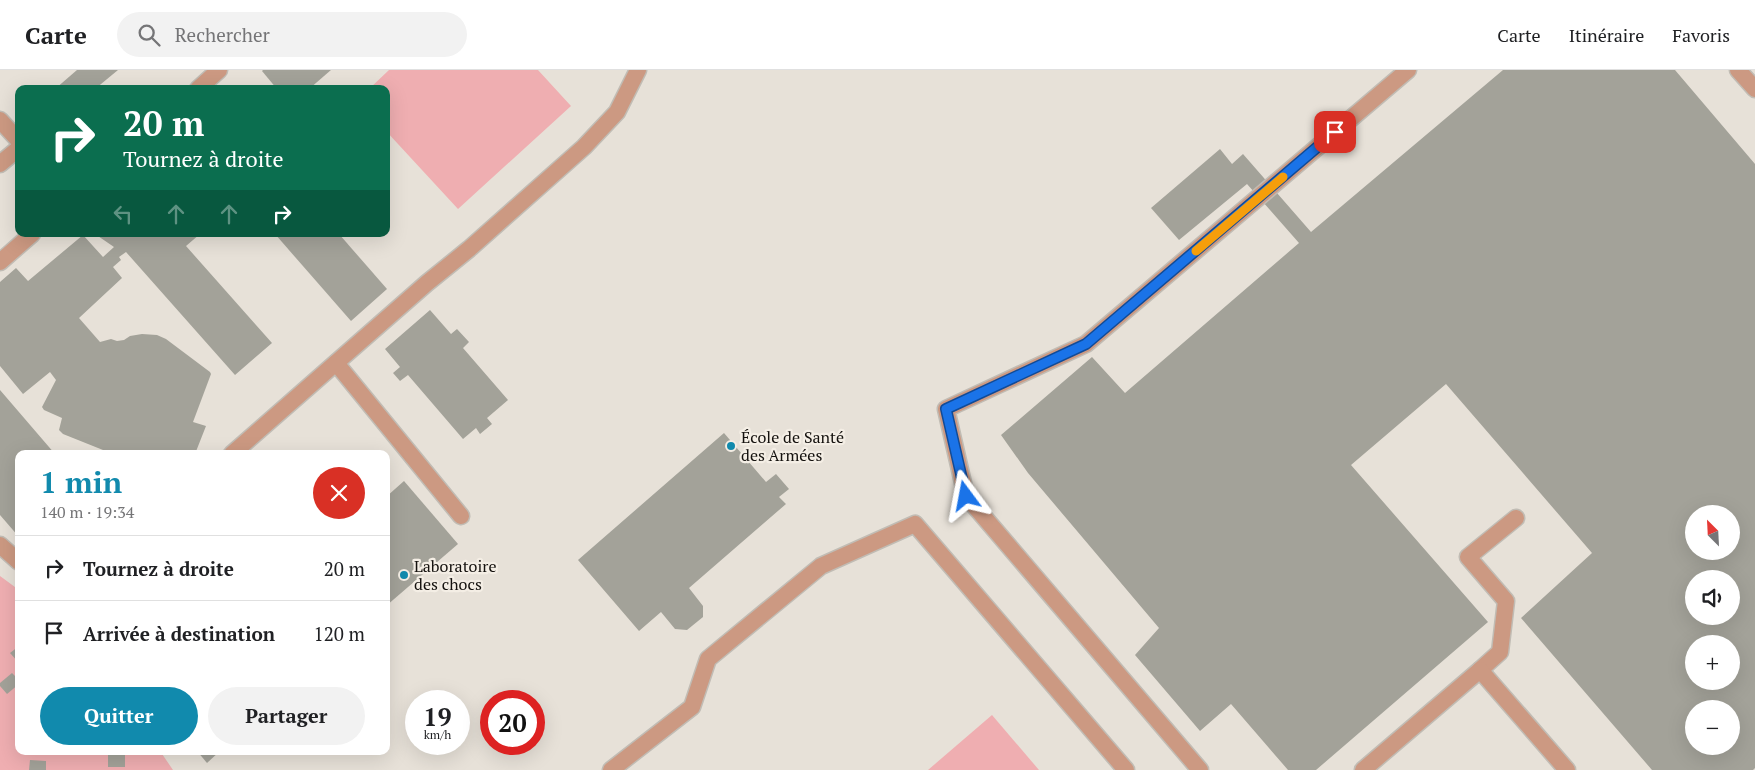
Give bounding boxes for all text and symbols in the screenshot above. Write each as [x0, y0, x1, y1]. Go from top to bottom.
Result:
search box [117, 12, 467, 57]
text: Carte [25, 19, 87, 51]
icon: search [135, 21, 163, 49]
text: Rechercher [175, 22, 270, 47]
text: Carte [1497, 23, 1541, 47]
text: Itinéraire [1569, 23, 1644, 47]
text: Favoris [1672, 23, 1730, 47]
text: 20 m [123, 100, 204, 146]
icon: right [40, 105, 105, 170]
pin [1314, 111, 1356, 153]
icon: arrive [1321, 118, 1349, 146]
text: Tournez à droite [123, 144, 284, 173]
icon: left [109, 200, 137, 228]
icon: ahead [162, 200, 190, 228]
icon: ahead [215, 200, 243, 228]
icon: right [268, 200, 296, 228]
place label: École de Santé des Armées [741, 426, 844, 466]
marker: École de Santé des Armées [725, 440, 737, 452]
text: 1 min [40, 462, 122, 502]
button: close [313, 467, 365, 519]
position arrow [939, 469, 991, 521]
text: 140 m · 19:34 [40, 501, 134, 523]
north arrow [1685, 505, 1740, 560]
map controls [1685, 505, 1740, 755]
icon: right [40, 554, 68, 582]
place label: Laboratoire des chocs [414, 555, 496, 595]
text: Tournez à droite [83, 556, 234, 581]
text: 20 m [324, 556, 365, 581]
marker: Laboratoire des chocs [398, 569, 410, 581]
button: sound [1685, 570, 1740, 625]
icon: arrive [40, 619, 68, 647]
text: Arrivée à destination [83, 621, 275, 646]
text: 120 m [314, 621, 365, 646]
button: + [1685, 635, 1740, 690]
button: Quitter [40, 687, 198, 745]
button: Partager [208, 687, 365, 745]
speed limit sign: 20 [480, 690, 545, 755]
text: 19 [423, 700, 452, 733]
button: − [1685, 700, 1740, 755]
text: km/h [424, 727, 451, 742]

